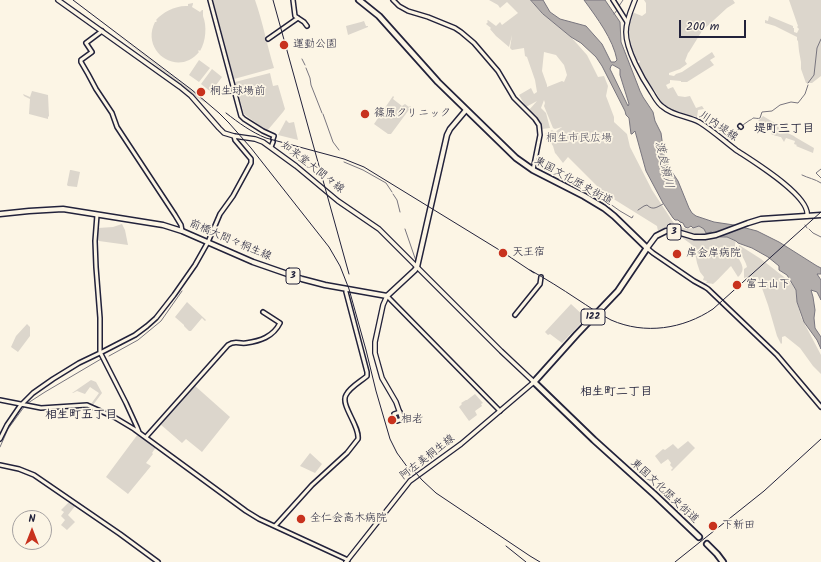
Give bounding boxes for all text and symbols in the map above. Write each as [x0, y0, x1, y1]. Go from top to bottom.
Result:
scale bar [681, 12, 748, 38]
text: 200 m [686, 17, 719, 36]
place label: 運動公園 [293, 38, 337, 52]
marker: 運動公園 [278, 39, 290, 51]
place label: 桐生球場前 [210, 85, 265, 99]
marker: 桐生球場前 [195, 86, 207, 98]
place label: 篠原クリニック [374, 107, 451, 121]
marker: 篠原クリニック [359, 108, 371, 120]
street label: 川内堤線 [696, 109, 740, 145]
district label: 堤町三丁目 [754, 123, 814, 137]
park label: 桐生市民広場 [546, 132, 612, 146]
street label: 如来堂大間々線 [278, 139, 346, 197]
water label: 渡良瀬川 [651, 140, 675, 190]
street label: 東国文化歴史街道 [531, 155, 615, 209]
street label: 前橋大間々桐生線 [187, 218, 273, 264]
road number: 3 [667, 224, 681, 240]
place label: 天王宿 [512, 246, 545, 260]
marker: 天王宿 [497, 247, 509, 259]
place label: 岸会岸病院 [686, 247, 741, 261]
marker: 岸会岸病院 [671, 248, 683, 260]
road number: 3 [286, 268, 300, 284]
place label: 富士山下 [746, 278, 790, 292]
marker: 富士山下 [731, 279, 743, 291]
road number: 122 [581, 309, 605, 325]
district label: 相生町二丁目 [580, 386, 652, 400]
district label: 相生町五丁目 [45, 409, 117, 423]
place label: 相老 [401, 413, 423, 427]
marker: 相老 [386, 414, 398, 426]
street label: 阿左美桐生線 [398, 432, 458, 484]
street label: 東国文化歴史街道 [627, 457, 701, 527]
north arrow [12, 510, 52, 550]
text: N [29, 510, 35, 528]
place label: 全仁会高木病院 [310, 512, 387, 526]
marker: 全仁会高木病院 [295, 513, 307, 525]
place label: 下新田 [722, 519, 755, 533]
marker: 下新田 [707, 520, 719, 532]

